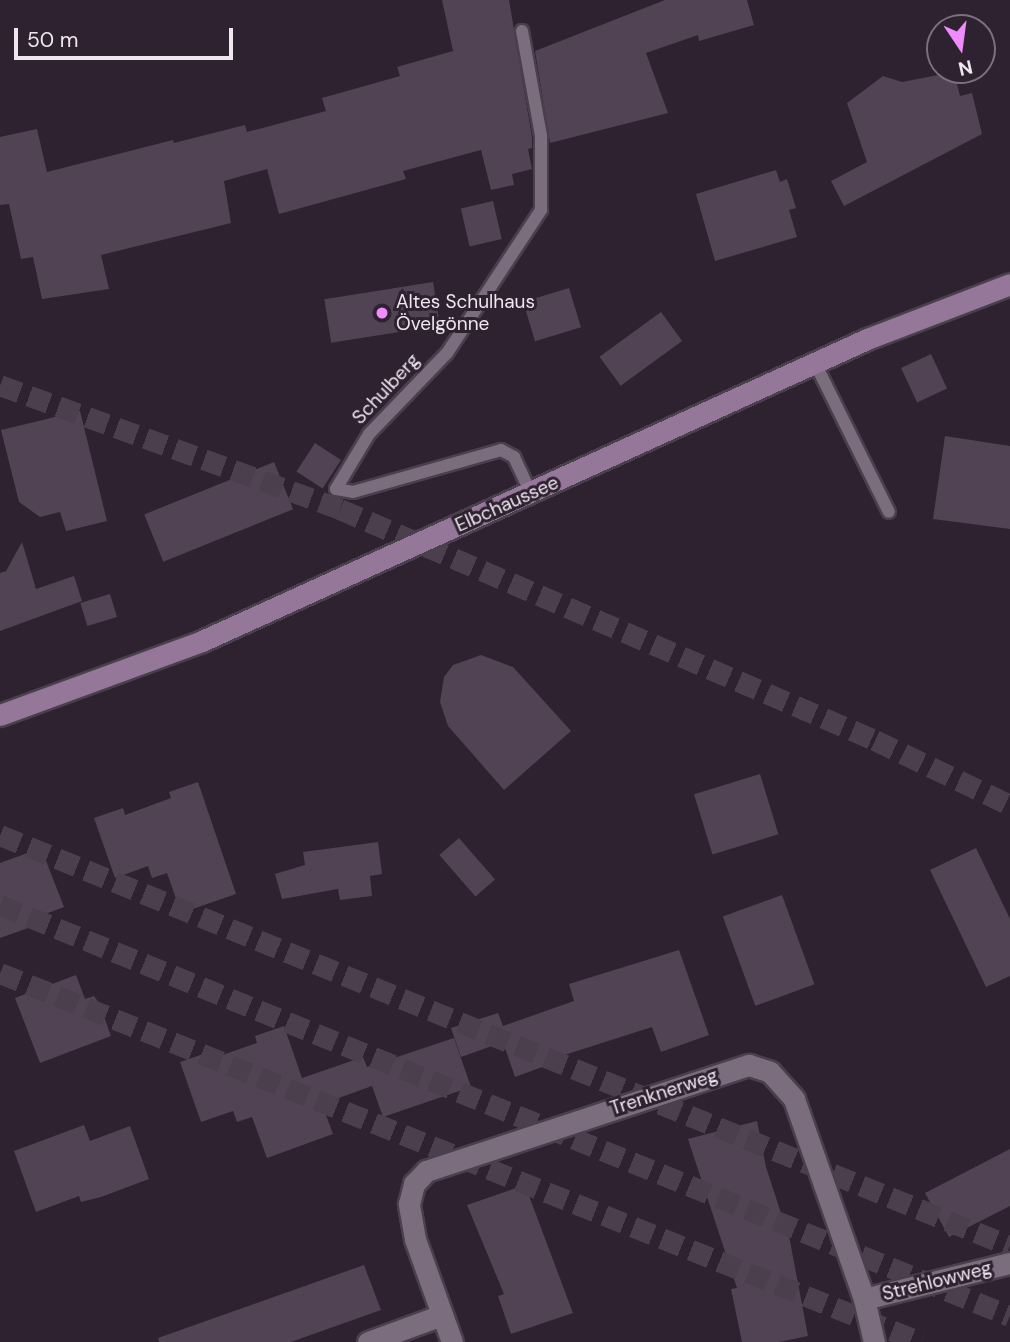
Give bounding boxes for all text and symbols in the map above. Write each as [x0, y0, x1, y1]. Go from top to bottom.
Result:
scale bar [18, 14, 236, 58]
north arrow [926, 14, 996, 84]
text: 50 m [27, 26, 78, 54]
text: N [956, 54, 975, 82]
place label: Altes Schulhaus Övelgönne [396, 291, 535, 335]
marker: Altes Schulhaus Övelgönne [374, 305, 390, 321]
street label: Schulberg [348, 349, 424, 429]
street label: Elbchaussee [452, 471, 562, 537]
street label: Trenknerweg [607, 1064, 721, 1120]
street label: Strehlowweg [880, 1256, 994, 1306]

